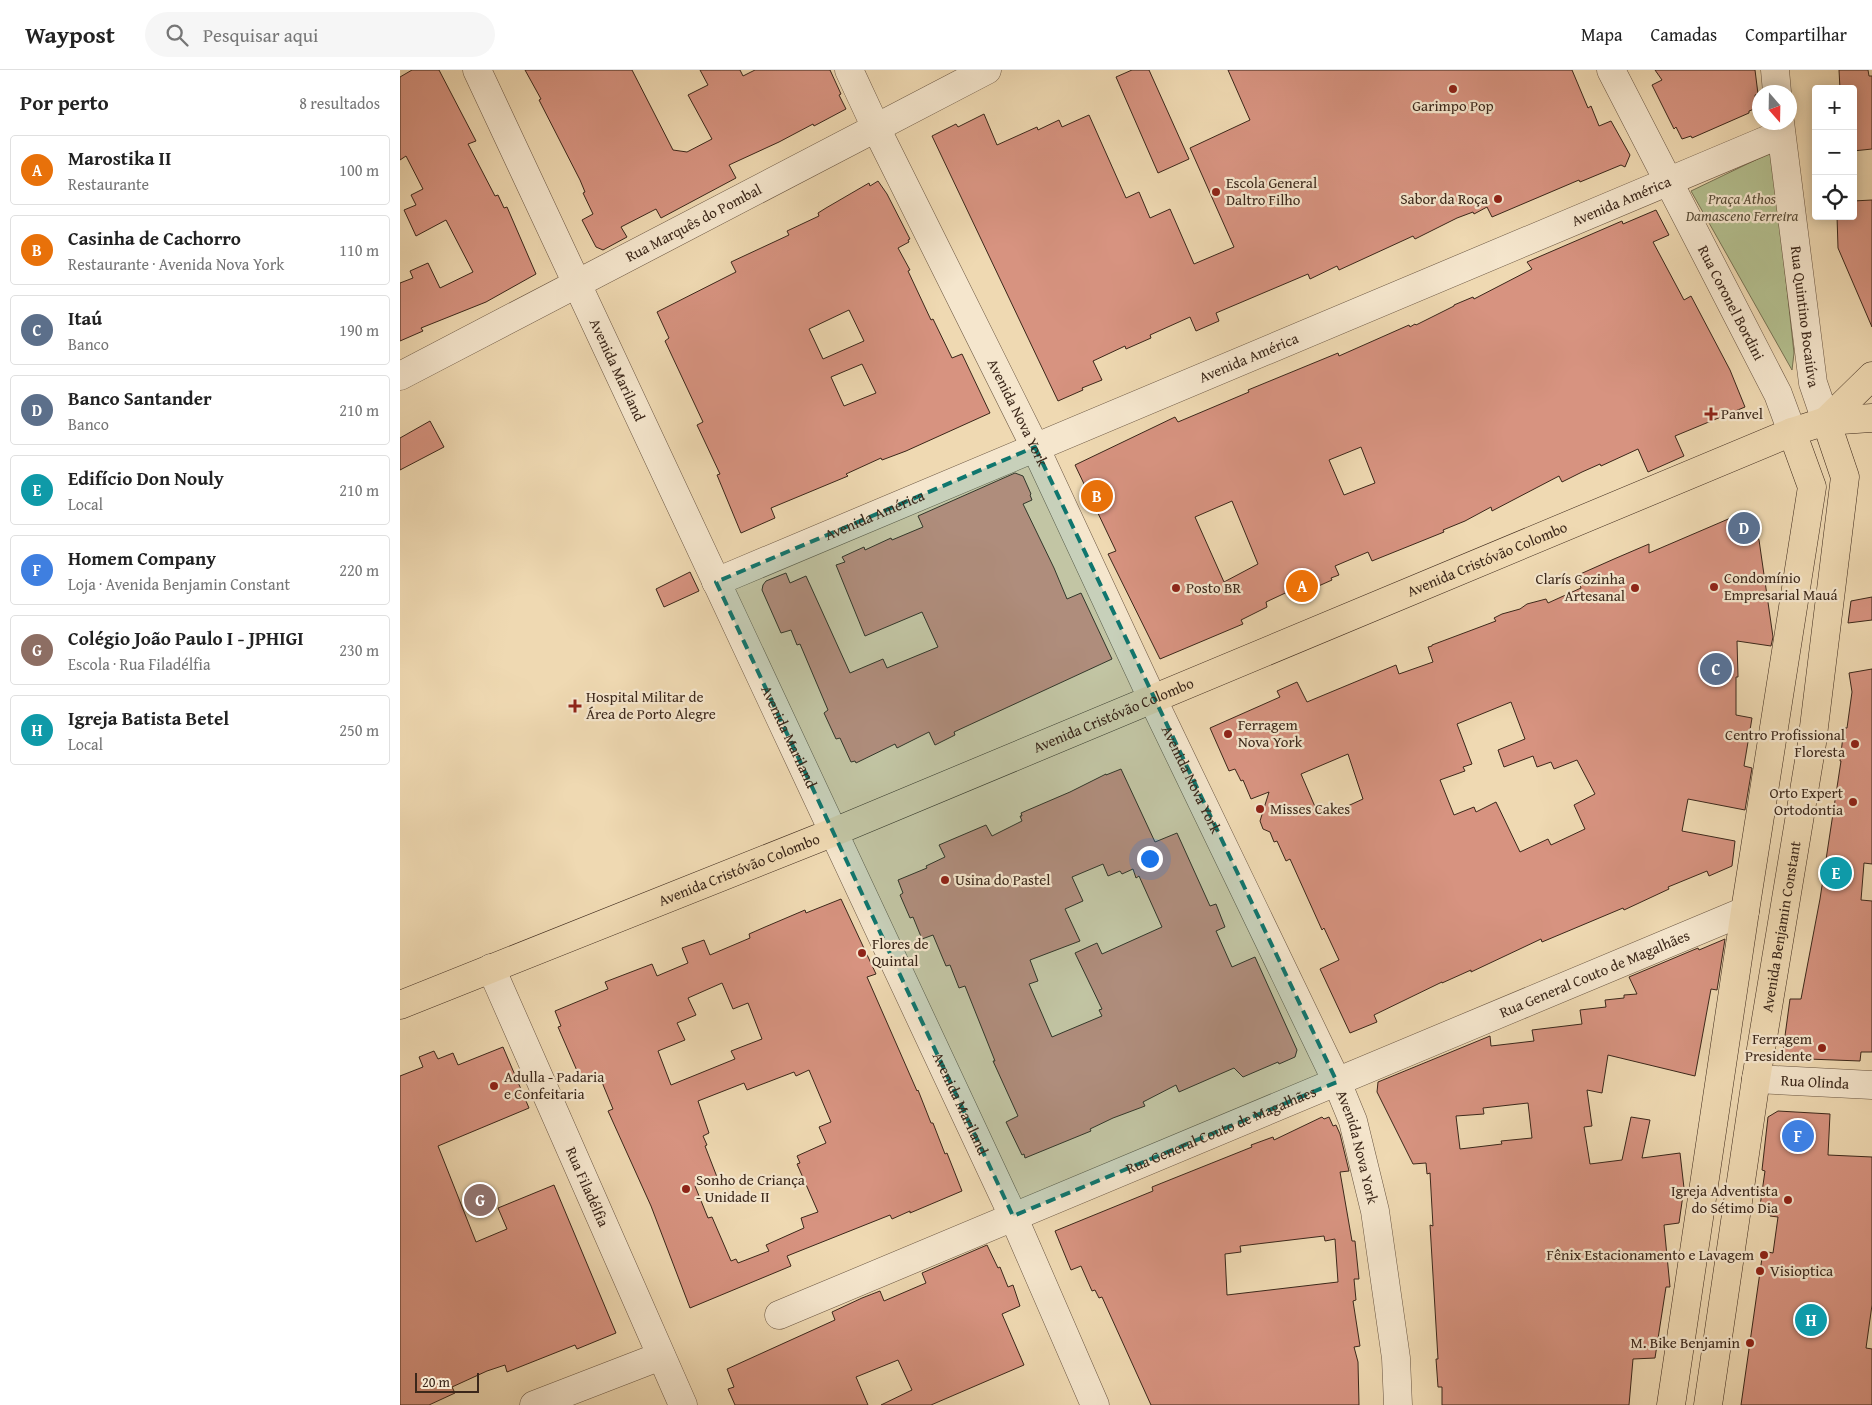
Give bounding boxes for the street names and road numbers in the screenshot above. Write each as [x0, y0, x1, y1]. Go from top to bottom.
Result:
street label: Avenida América [1568, 171, 1674, 231]
street label: Rua Marquês do Pombal [621, 178, 765, 267]
street label: Rua Coronel Bordini [1693, 242, 1770, 364]
street label: Rua Quintino Bocaiúva [1786, 244, 1825, 390]
street label: Avenida Mariland [585, 315, 651, 424]
street label: Avenida América [1196, 327, 1302, 388]
street label: Avenida Nova York [983, 355, 1054, 470]
street label: Avenida América [821, 485, 927, 545]
street label: Avenida Cristóvão Colombo [1404, 516, 1571, 602]
street label: Avenida Cristóvão Colombo [1030, 672, 1197, 758]
street label: Avenida Mariland [756, 682, 822, 791]
street label: Avenida Nova York [1157, 722, 1227, 837]
street label: Avenida Cristóvão Colombo [655, 828, 823, 911]
street label: Avenida Benjamin Constant [1756, 839, 1806, 1014]
street label: Rua General Couto de Magalhães [1496, 924, 1693, 1023]
street label: Avenida Mariland [928, 1049, 994, 1158]
street label: Rua Olinda [1780, 1069, 1850, 1094]
street label: Rua General Couto de Magalhães [1122, 1081, 1319, 1179]
street label: Avenida Nova York [1331, 1087, 1384, 1207]
street label: Rua Filadélfia [561, 1143, 614, 1230]

